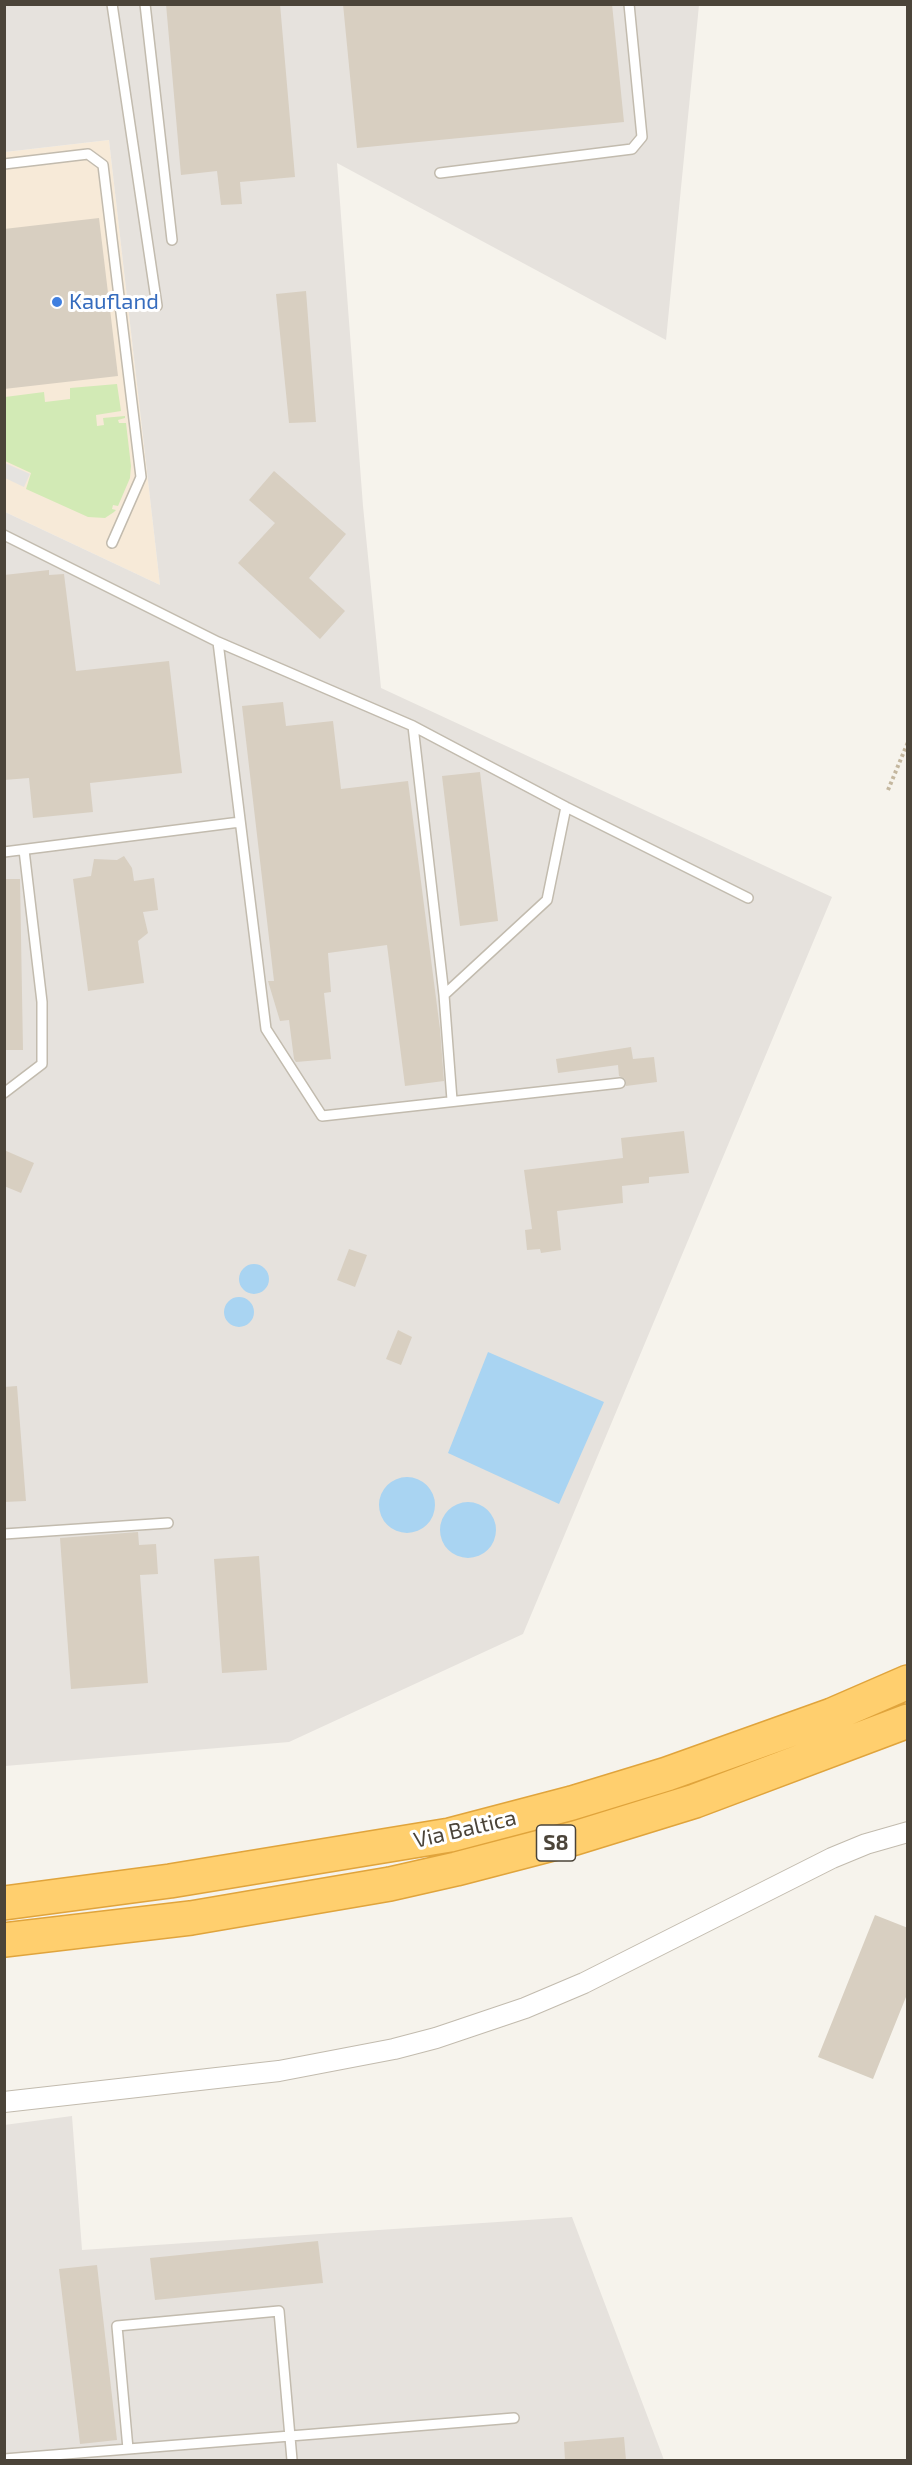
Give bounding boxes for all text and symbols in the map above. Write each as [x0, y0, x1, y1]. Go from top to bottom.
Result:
place label: Kaufland [69, 289, 159, 315]
marker: Kaufland [50, 295, 64, 309]
street label: Via Baltica [411, 1804, 519, 1854]
road number: S8 [536, 1825, 576, 1861]

